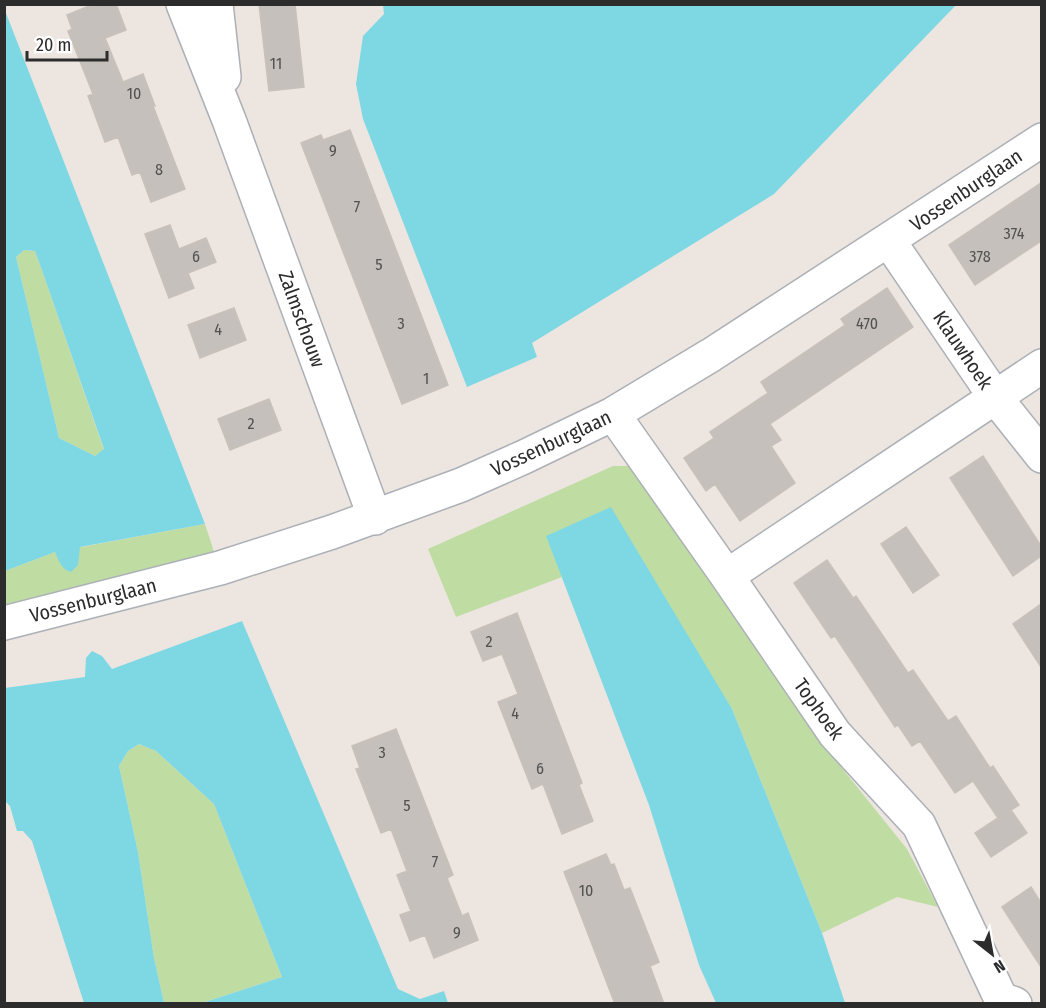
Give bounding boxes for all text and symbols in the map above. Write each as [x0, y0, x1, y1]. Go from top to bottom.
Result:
scale bar [27, 24, 106, 62]
text: 20 m [36, 34, 71, 56]
house number: 11 [270, 54, 282, 73]
house number: 10 [127, 84, 141, 103]
house number: 9 [329, 141, 337, 160]
street label: Vossenburglaan [905, 144, 1027, 236]
house number: 8 [155, 160, 163, 179]
house number: 7 [354, 197, 361, 216]
house number: 374 [1004, 224, 1025, 243]
house number: 6 [192, 247, 200, 266]
house number: 378 [969, 247, 991, 266]
house number: 5 [375, 255, 383, 274]
street label: Zalmschouw [273, 267, 331, 371]
street label: Klauwhoek [928, 306, 998, 394]
house number: 3 [397, 314, 405, 333]
house number: 470 [856, 314, 878, 333]
house number: 4 [214, 320, 222, 339]
house number: 1 [423, 369, 429, 388]
street label: Vossenburglaan [487, 405, 615, 481]
house number: 2 [247, 414, 255, 433]
street label: Vossenburglaan [27, 573, 159, 627]
house number: 2 [485, 632, 493, 651]
street label: Tophoek [789, 674, 850, 745]
house number: 4 [511, 704, 519, 723]
house number: 3 [378, 743, 386, 762]
house number: 6 [536, 759, 544, 778]
house number: 5 [403, 796, 411, 815]
house number: 7 [432, 852, 439, 871]
house number: 10 [579, 881, 593, 900]
house number: 9 [453, 923, 461, 942]
north arrow [962, 924, 1022, 984]
text: N [990, 956, 1008, 977]

